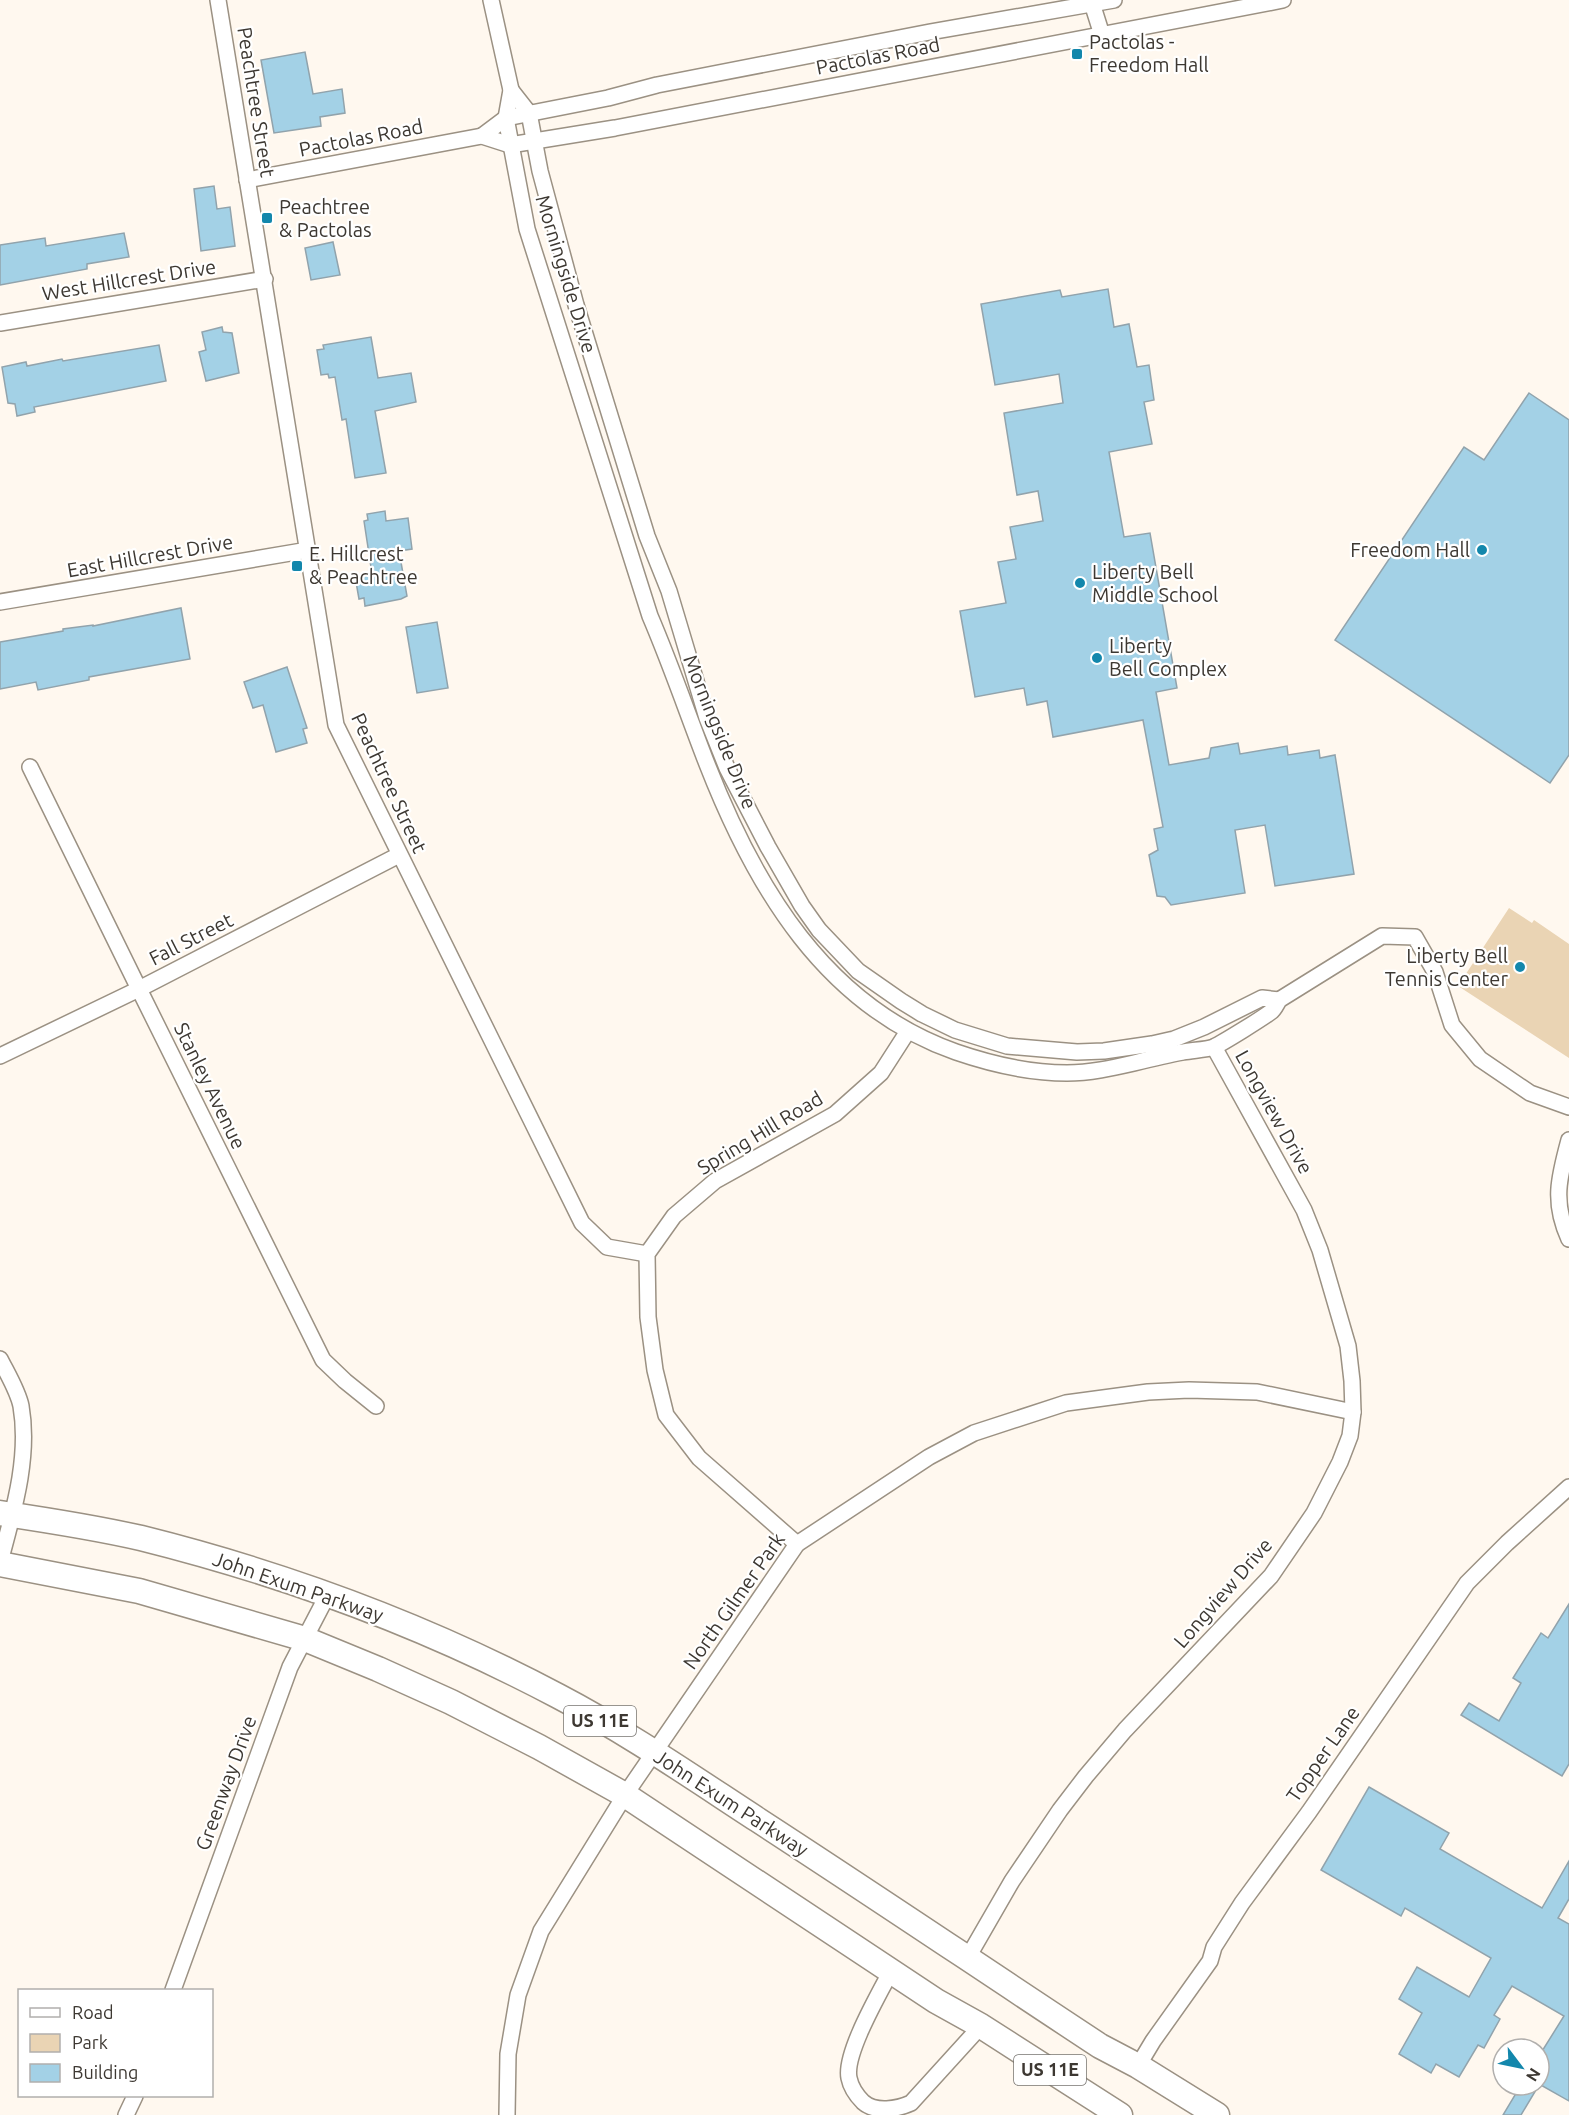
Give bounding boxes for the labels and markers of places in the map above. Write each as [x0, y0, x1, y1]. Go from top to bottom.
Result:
place label: Pactolas - Freedom Hall [1089, 30, 1209, 76]
marker: Pactolas - Freedom Hall [1070, 47, 1084, 61]
place label: Peachtree & Pactolas [279, 195, 372, 241]
marker: Peachtree & Pactolas [260, 211, 274, 225]
place label: Freedom Hall [1350, 538, 1470, 561]
place label: E. Hillcrest & Peachtree [309, 542, 418, 588]
marker: Freedom Hall [1475, 543, 1489, 557]
marker: E. Hillcrest & Peachtree [290, 559, 304, 573]
place label: Liberty Bell Middle School [1092, 560, 1218, 606]
marker: Liberty Bell Middle School [1073, 576, 1087, 590]
place label: Liberty Bell Complex [1109, 634, 1227, 680]
marker: Liberty Bell Complex [1090, 651, 1104, 665]
place label: Liberty Bell Tennis Center [1385, 944, 1508, 990]
marker: Liberty Bell Tennis Center [1513, 960, 1527, 974]

